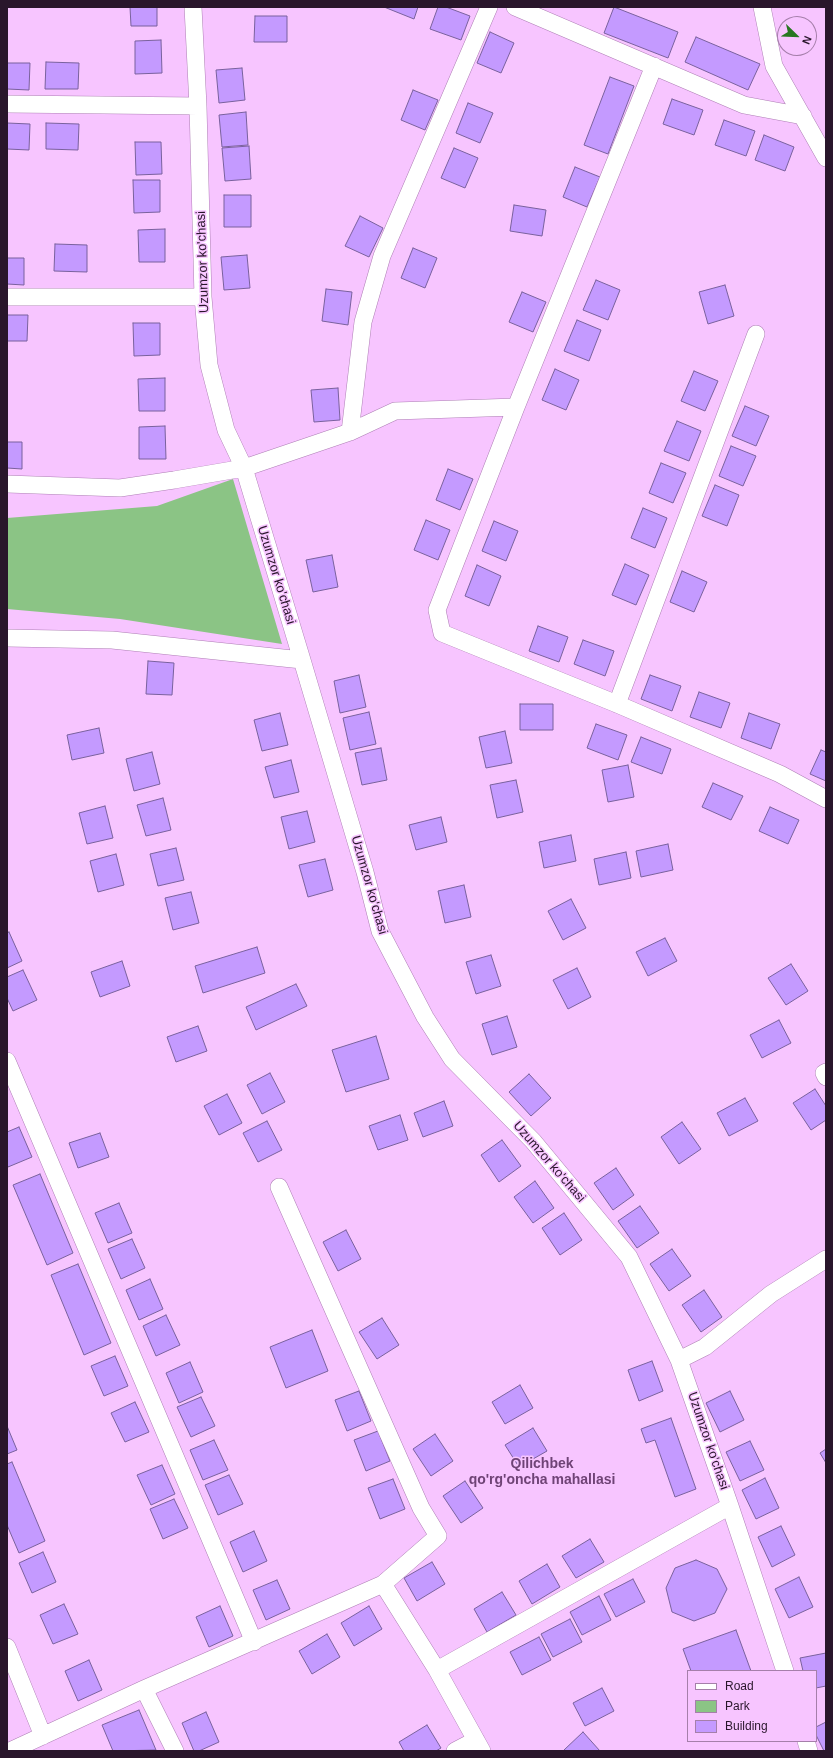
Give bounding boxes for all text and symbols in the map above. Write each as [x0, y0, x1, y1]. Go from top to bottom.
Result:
north arrow [777, 16, 817, 56]
text: N [800, 34, 814, 46]
street label: Uzumzor ko'chasi [193, 211, 213, 313]
street label: Uzumzor ko'chasi [254, 524, 298, 626]
street label: Uzumzor ko'chasi [347, 834, 391, 936]
street label: Uzumzor ko'chasi [510, 1118, 588, 1206]
street label: Uzumzor ko'chasi [684, 1390, 732, 1492]
district label: Qilichbek qo'rg'oncha mahallasi [469, 1456, 615, 1488]
legend [687, 1670, 817, 1742]
text: Road [725, 1679, 754, 1693]
text: Park [725, 1699, 750, 1713]
text: Building [725, 1719, 768, 1733]

